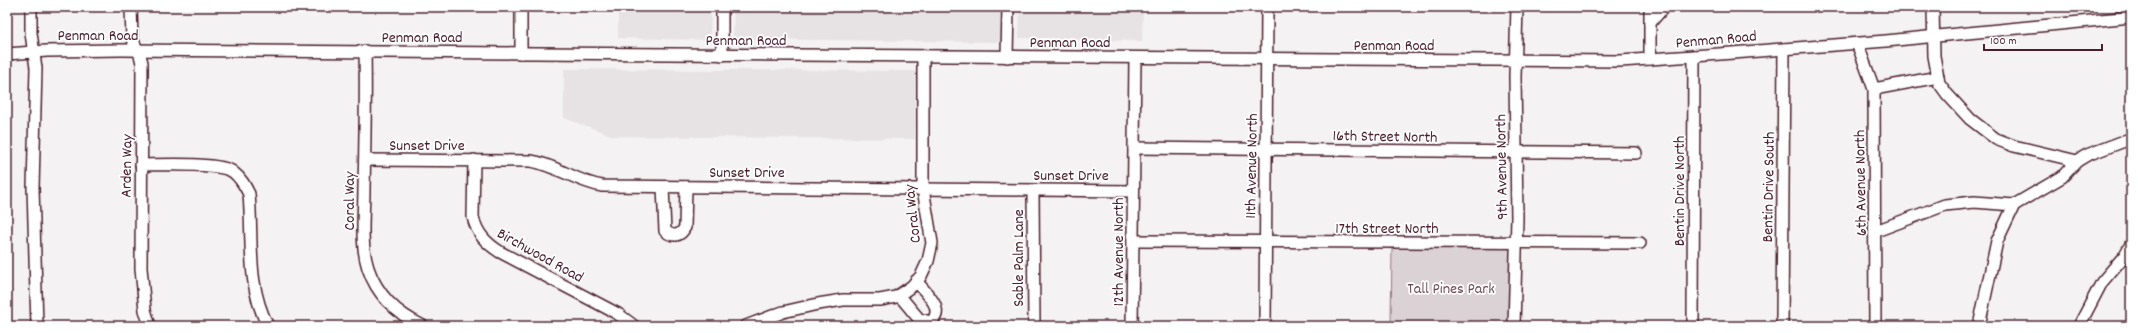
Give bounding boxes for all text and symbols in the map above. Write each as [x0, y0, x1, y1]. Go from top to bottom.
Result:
street label: Penman Road [57, 25, 139, 48]
street label: Penman Road [1675, 25, 1758, 55]
scale bar [1984, 26, 2102, 52]
street label: Penman Road [381, 27, 463, 50]
street label: Penman Road [705, 30, 787, 53]
street label: Penman Road [1029, 32, 1111, 55]
text: 100 m [1990, 33, 2017, 50]
street label: Penman Road [1353, 35, 1435, 58]
street label: 11th Avenue North [1240, 113, 1265, 219]
street label: 9th Avenue North [1490, 114, 1515, 220]
street label: 16th Street North [1332, 125, 1438, 150]
street label: 6th Avenue North [1849, 130, 1874, 236]
street label: Bentin Drive South [1757, 131, 1782, 243]
street label: Arden Way [115, 134, 140, 198]
street label: Sunset Drive [389, 135, 465, 158]
street label: Bentin Drive North [1669, 136, 1692, 246]
street label: Sunset Drive [709, 162, 785, 185]
street label: Sunset Drive [1033, 165, 1109, 188]
street label: Coral Way [339, 171, 362, 231]
street label: Coral Way [899, 183, 928, 244]
street label: 12th Avenue North [1108, 197, 1131, 307]
street label: Sable Palm Lane [1008, 209, 1031, 307]
street label: 17th Street North [1335, 218, 1439, 241]
street label: Birchwood Road [492, 223, 587, 289]
park label: Tall Pines Park [1407, 278, 1495, 301]

